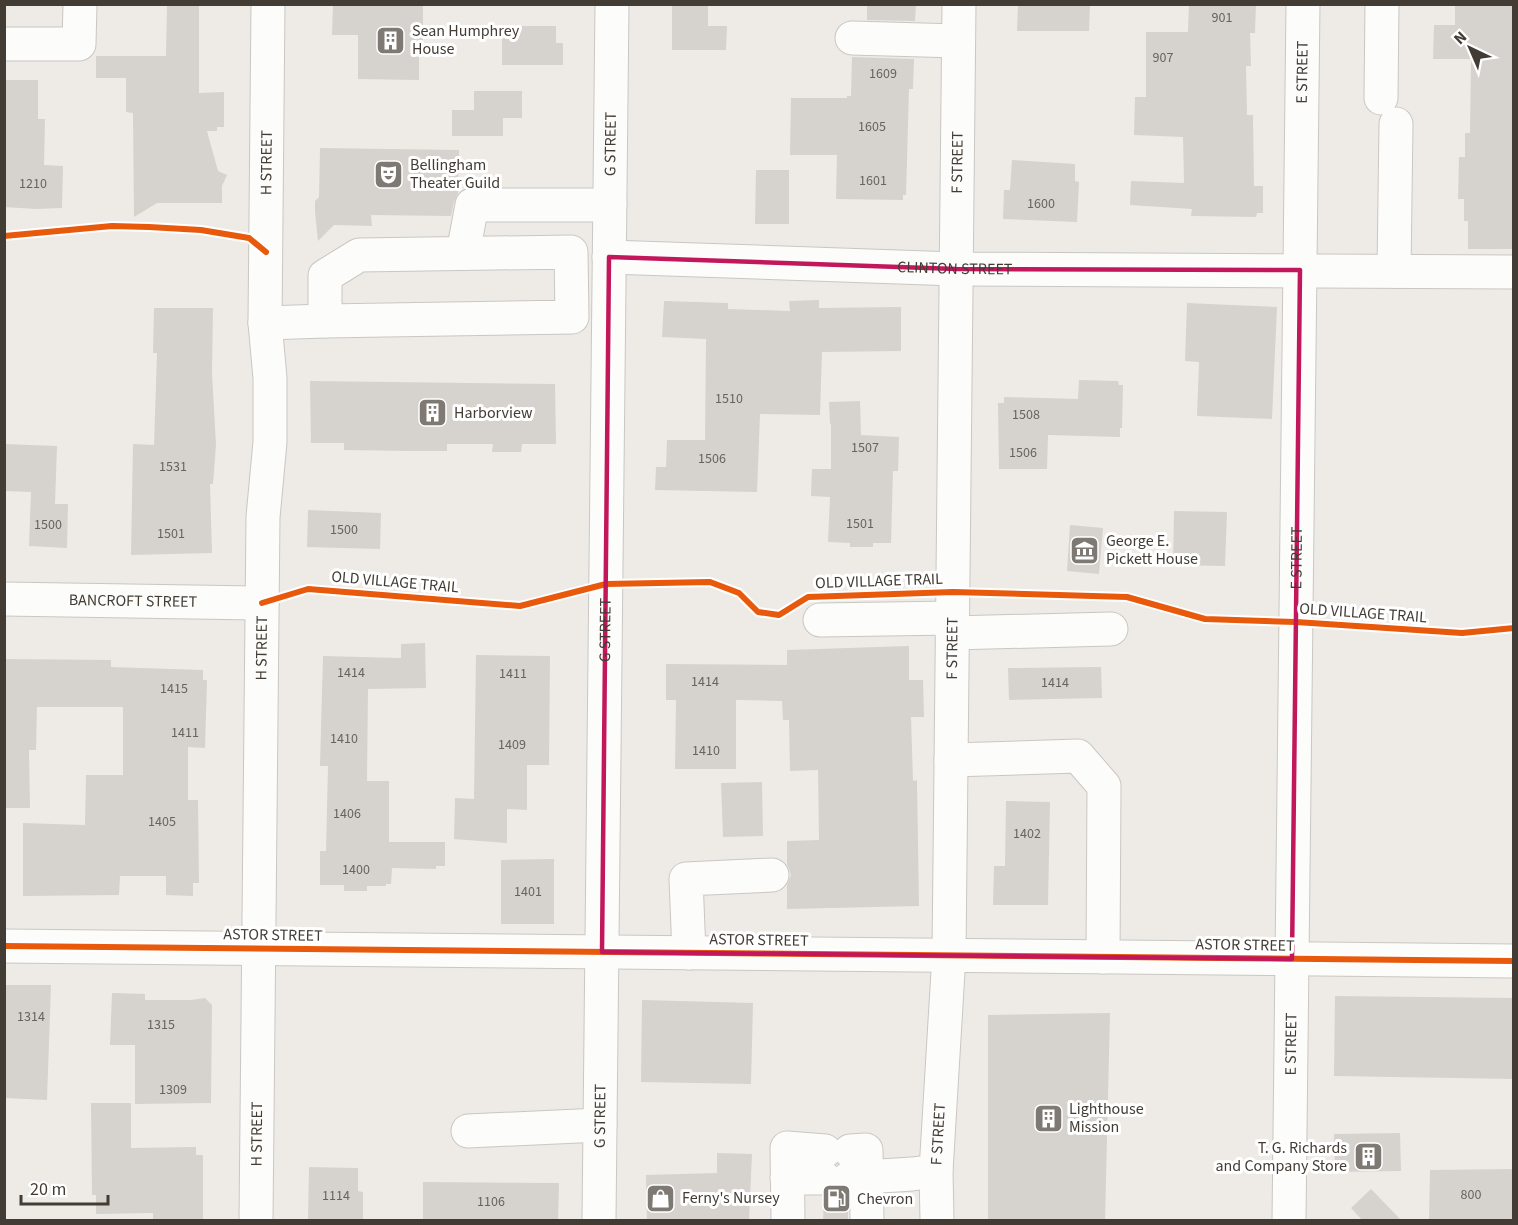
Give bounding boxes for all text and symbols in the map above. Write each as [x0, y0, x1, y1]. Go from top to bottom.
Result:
house number: 901 [1212, 8, 1232, 28]
north arrow [1440, 18, 1500, 78]
place label: Sean Humphrey House [412, 20, 520, 60]
building icon: Sean Humphrey House [375, 24, 407, 56]
text: N [1449, 26, 1472, 50]
street label: E STREET [1291, 40, 1314, 104]
house number: 907 [1153, 48, 1173, 68]
house number: 1609 [869, 64, 897, 84]
street label: G STREET [599, 111, 622, 176]
house number: 1605 [858, 117, 886, 137]
street label: H STREET [255, 130, 278, 195]
street label: F STREET [946, 131, 969, 194]
place label: Bellingham Theater Guild [410, 154, 500, 194]
theatre icon: Bellingham Theater Guild [373, 158, 405, 190]
house number: 1601 [859, 171, 887, 191]
house number: 1210 [19, 174, 47, 194]
house number: 1600 [1027, 194, 1055, 214]
street label: CLINTON STREET [897, 256, 1013, 280]
house number: 1510 [715, 389, 743, 409]
building icon: Harborview [417, 397, 449, 429]
place label: Harborview [454, 402, 533, 424]
house number: 1508 [1012, 405, 1040, 425]
house number: 1507 [851, 438, 879, 458]
house number: 1506 [1009, 443, 1037, 463]
house number: 1506 [698, 449, 726, 469]
house number: 1531 [159, 457, 187, 477]
house number: 1501 [846, 514, 874, 534]
house number: 1500 [34, 515, 62, 535]
house number: 1500 [330, 520, 358, 540]
house number: 1501 [157, 524, 185, 544]
street label: E STREET [1285, 526, 1308, 590]
place label: George E. Pickett House [1106, 530, 1198, 570]
museum icon: George E. Pickett House [1069, 534, 1101, 566]
street label: OLD VILLAGE TRAIL [330, 565, 460, 599]
street label: OLD VILLAGE TRAIL [815, 568, 943, 594]
street label: BANCROFT STREET [69, 589, 198, 613]
street label: G STREET [594, 597, 617, 662]
street label: OLD VILLAGE TRAIL [1298, 598, 1428, 628]
street label: H STREET [250, 615, 273, 681]
street label: F STREET [941, 617, 964, 680]
house number: 1414 [337, 663, 365, 683]
house number: 1411 [499, 664, 527, 684]
house number: 1414 [691, 672, 719, 692]
house number: 1414 [1041, 673, 1069, 693]
house number: 1415 [160, 679, 188, 699]
house number: 1411 [171, 723, 199, 743]
house number: 1410 [330, 729, 358, 749]
house number: 1409 [498, 735, 526, 755]
house number: 1410 [692, 741, 720, 761]
house number: 1406 [333, 804, 361, 824]
house number: 1405 [148, 812, 176, 832]
house number: 1402 [1013, 824, 1041, 844]
house number: 1400 [342, 860, 370, 880]
house number: 1401 [514, 882, 542, 902]
street label: ASTOR STREET [223, 923, 323, 947]
street label: ASTOR STREET [709, 928, 809, 952]
street label: ASTOR STREET [1195, 933, 1295, 957]
house number: 1314 [17, 1007, 45, 1027]
street label: E STREET [1280, 1012, 1302, 1076]
house number: 1315 [147, 1015, 175, 1035]
house number: 1309 [159, 1080, 187, 1100]
street label: G STREET [589, 1083, 611, 1148]
place label: Lighthouse Mission [1069, 1098, 1144, 1138]
street label: H STREET [246, 1101, 268, 1167]
street label: F STREET [925, 1102, 951, 1166]
building icon: Lighthouse Mission [1032, 1102, 1064, 1134]
place label: T. G. Richards and Company Store [1216, 1137, 1347, 1177]
building icon: T. G. Richards and Company Store [1352, 1141, 1384, 1173]
scale bar [21, 1168, 108, 1206]
text: 20 m [30, 1177, 66, 1202]
shop icon: Ferny's Nursey [645, 1182, 677, 1214]
fuel station icon: Chevron [820, 1183, 852, 1215]
house number: 800 [1461, 1185, 1481, 1205]
house number: 1114 [322, 1186, 350, 1206]
place label: Ferny's Nursey [682, 1187, 780, 1209]
place label: Chevron [857, 1188, 913, 1210]
house number: 1106 [477, 1192, 505, 1212]

